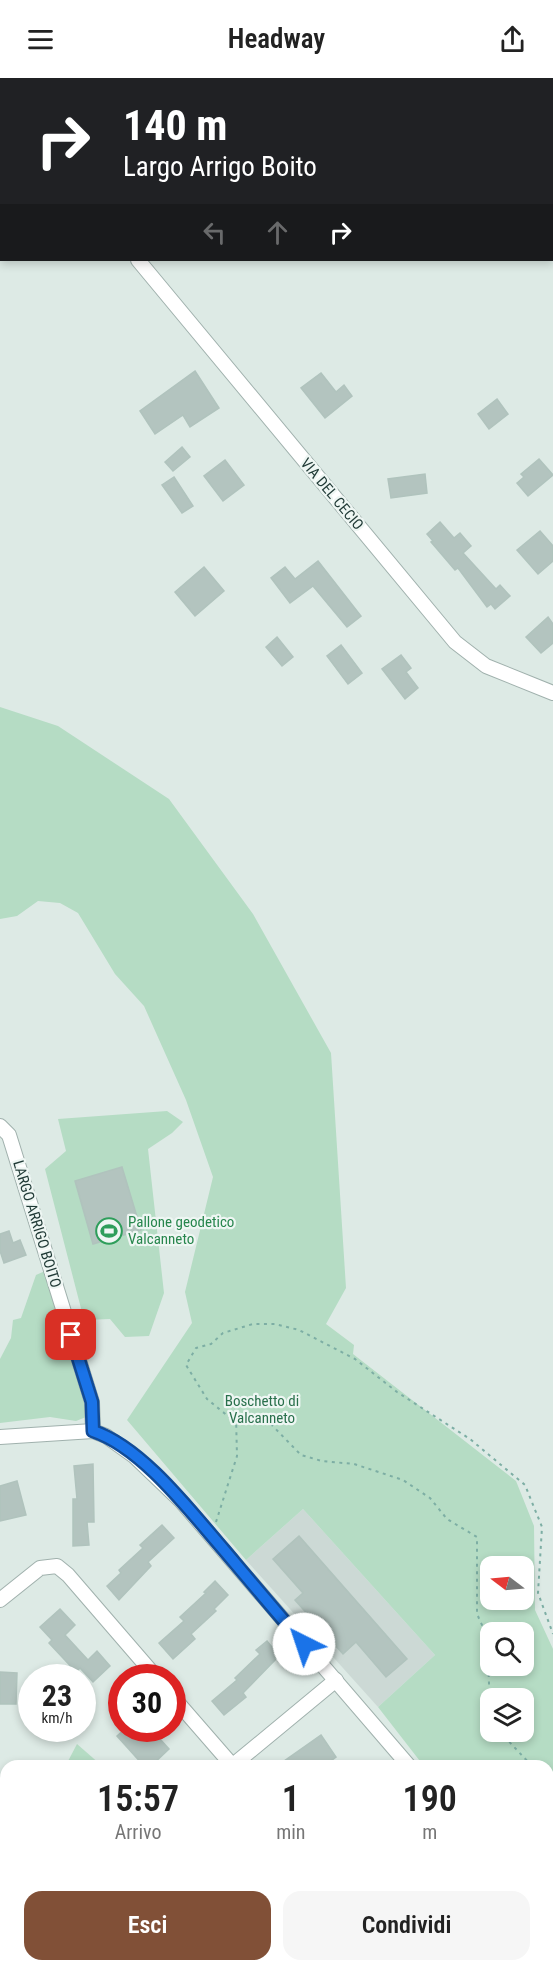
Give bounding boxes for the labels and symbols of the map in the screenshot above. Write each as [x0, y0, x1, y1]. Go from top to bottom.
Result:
street label: VIA DEL CECIO [297, 454, 367, 534]
street label: LARGO ARRIGO BOITO [9, 1158, 65, 1290]
place label: Pallone geodetico Valcanneto [128, 1213, 234, 1248]
sports icon: Pallone geodetico Valcanneto [94, 1216, 124, 1246]
pin [45, 1309, 96, 1360]
park label: Boschetto di Valcanneto [225, 1392, 299, 1427]
north arrow [480, 1556, 534, 1610]
position arrow [272, 1612, 336, 1676]
speed limit sign: 30 [108, 1664, 186, 1742]

